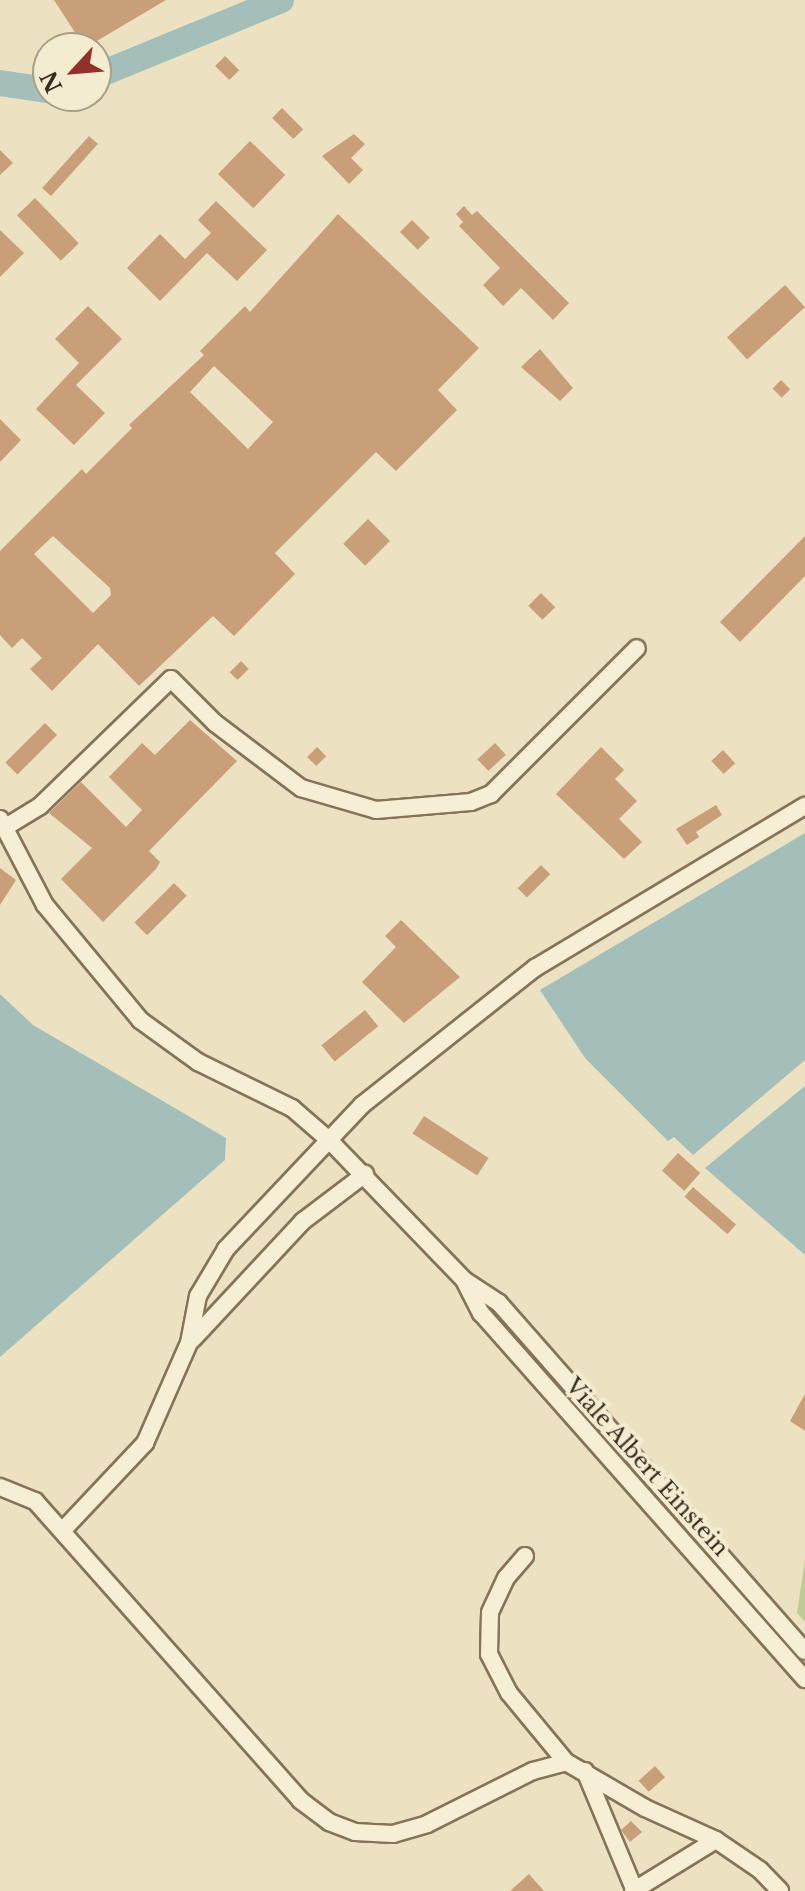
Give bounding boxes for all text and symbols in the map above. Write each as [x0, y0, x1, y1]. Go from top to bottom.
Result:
north arrow [32, 32, 112, 112]
text: N [35, 67, 68, 97]
street label: Viale Albert Einstein [560, 1372, 734, 1562]

